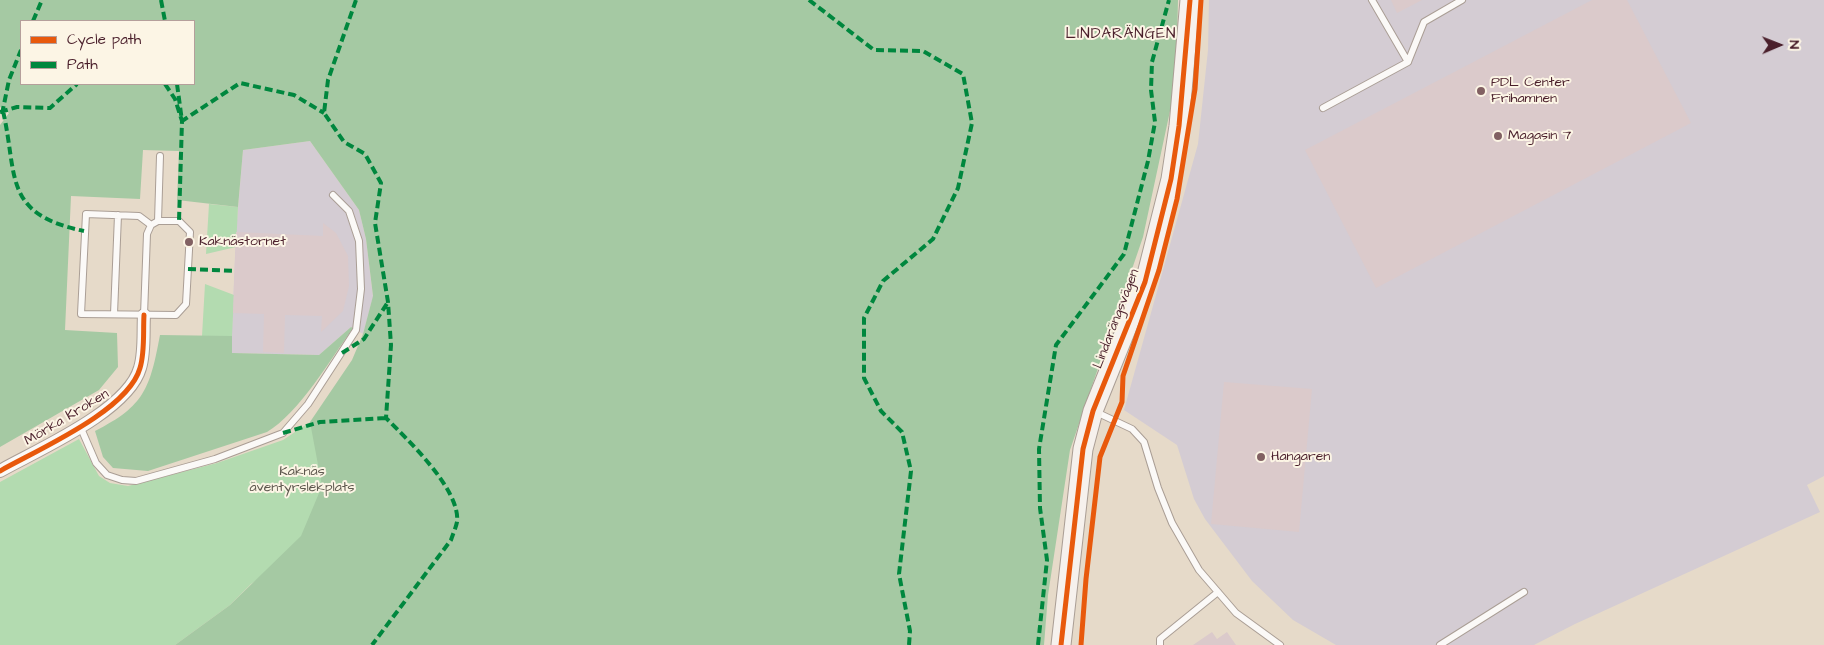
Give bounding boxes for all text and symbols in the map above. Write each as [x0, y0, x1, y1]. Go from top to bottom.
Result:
legend [20, 20, 195, 85]
north arrow [1754, 20, 1804, 70]
district label: LINDARÄNGEN [1064, 26, 1178, 44]
text: Cycle path [67, 29, 141, 50]
text: N [1784, 40, 1804, 49]
text: Path [67, 54, 98, 75]
place label: PDL Center Frihamnen [1491, 75, 1570, 108]
marker: PDL Center Frihamnen [1475, 85, 1487, 97]
place label: Magasin 7 [1508, 128, 1571, 144]
marker: Magasin 7 [1492, 130, 1504, 142]
place label: Kaknästornet [199, 234, 286, 250]
marker: Kaknästornet [183, 236, 195, 248]
street label: Lindarängsvägen [1090, 267, 1144, 371]
street label: Mörka Kroken [22, 386, 112, 450]
place label: Hangaren [1271, 449, 1330, 465]
marker: Hangaren [1255, 451, 1267, 463]
park label: Kaknäs äventyrslekplats [249, 464, 355, 497]

